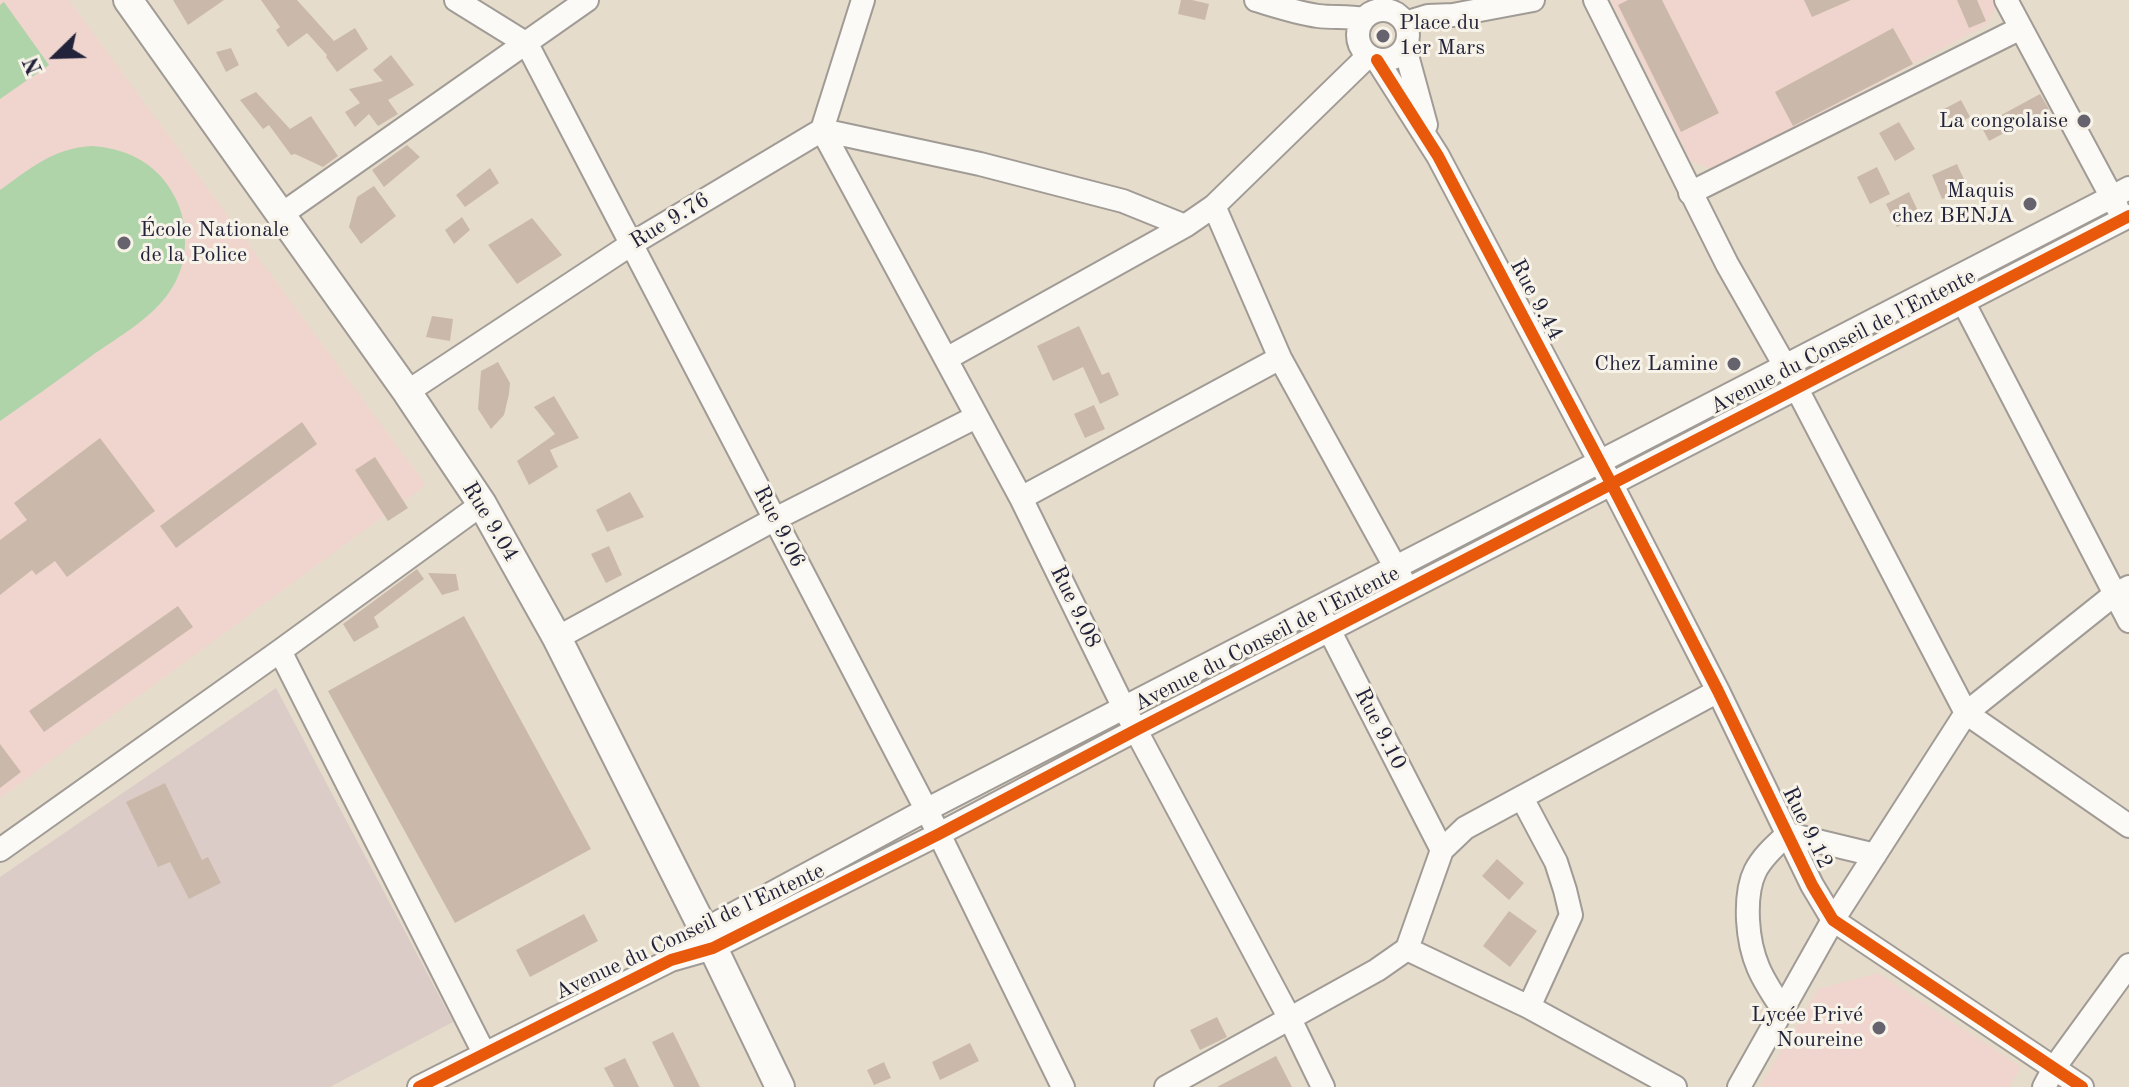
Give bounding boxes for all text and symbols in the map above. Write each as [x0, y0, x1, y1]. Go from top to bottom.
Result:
place label: Place du 1er Mars [1399, 10, 1485, 62]
north arrow [16, 16, 96, 96]
marker: Place du 1er Mars [1374, 27, 1392, 45]
text: N [20, 53, 47, 77]
place label: La congolaise [1939, 108, 2068, 134]
marker: La congolaise [2075, 112, 2093, 130]
place label: Maquis chez BENJA [1892, 178, 2014, 230]
street label: Rue 9.76 [625, 187, 715, 255]
marker: Maquis chez BENJA [2021, 195, 2039, 213]
place label: École Nationale de la Police [140, 217, 289, 268]
marker: École Nationale de la Police [115, 234, 133, 252]
street label: Rue 9.44 [1504, 255, 1568, 345]
street label: Avenue du Conseil de l'Entente [1706, 263, 1980, 421]
place label: Chez Lamine [1594, 351, 1718, 377]
marker: Chez Lamine [1725, 355, 1743, 373]
street label: Rue 9.04 [456, 477, 524, 567]
street label: Rue 9.06 [747, 482, 811, 572]
street label: Avenue du Conseil de l'Entente [1130, 560, 1404, 718]
street label: Rue 9.08 [1044, 562, 1106, 652]
street label: Rue 9.10 [1348, 684, 1412, 774]
street label: Rue 9.12 [1776, 783, 1838, 873]
street label: Avenue du Conseil de l'Entente [551, 858, 829, 1006]
place label: Lycée Privé Noureine [1751, 1002, 1863, 1054]
marker: Lycée Privé Noureine [1870, 1019, 1888, 1037]

